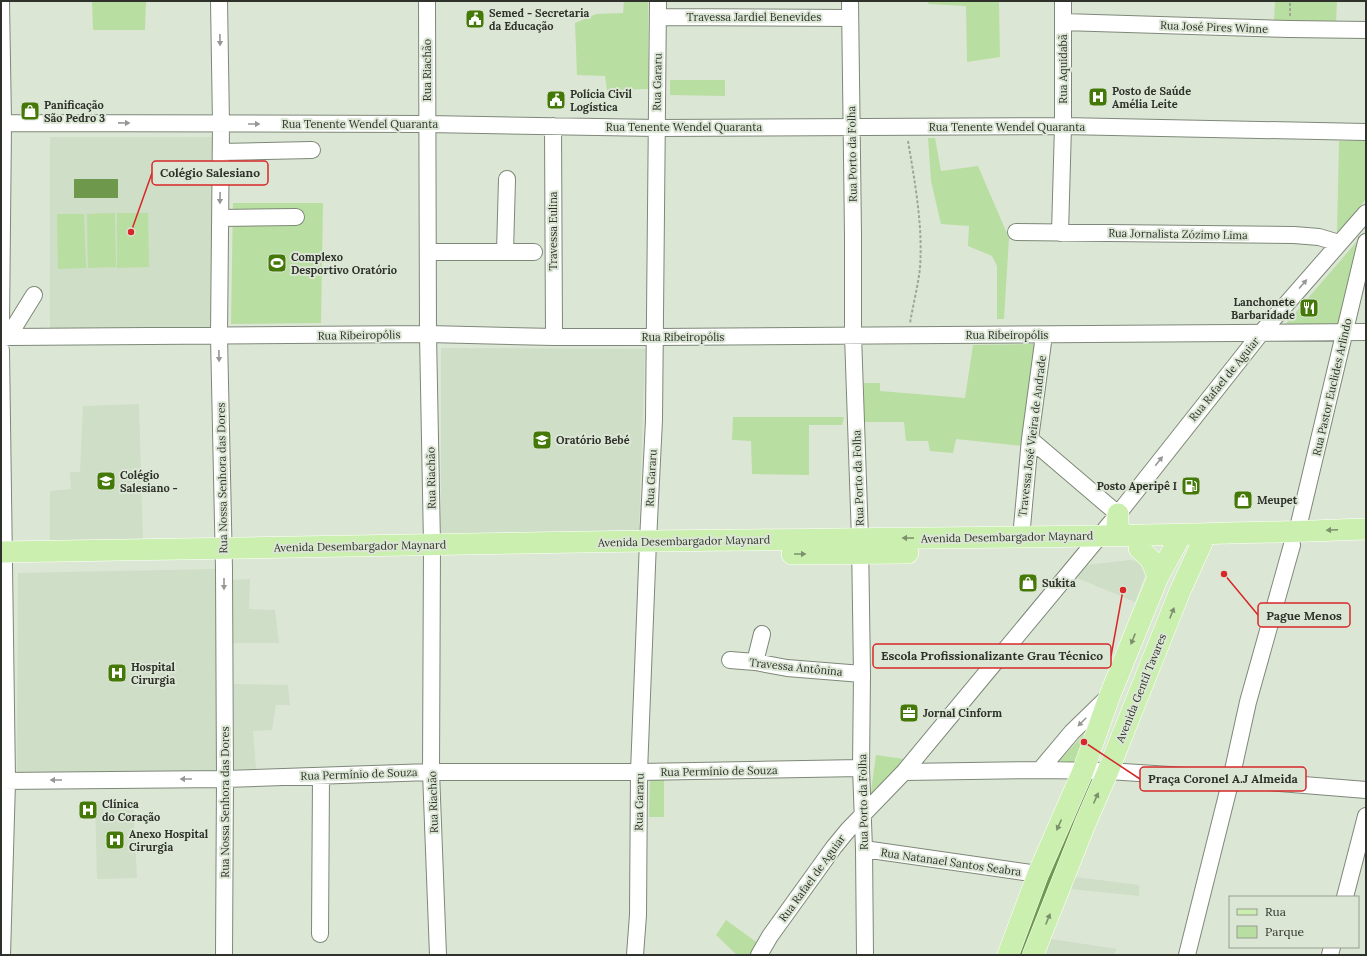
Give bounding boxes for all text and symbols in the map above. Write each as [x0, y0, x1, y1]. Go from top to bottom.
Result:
place label: Semed - Secretaria da Educação [489, 6, 590, 33]
public building icon: Semed - Secretaria da Educação [464, 8, 486, 30]
street label: Travessa Jardiel Benevides [687, 10, 821, 24]
street label: Rua José Pires Winne [1160, 18, 1268, 36]
one-way arrow [216, 34, 223, 46]
street label: Rua Aquidabã [1056, 34, 1070, 104]
street label: Rua Riachão [420, 39, 434, 101]
street label: Rua Gararu [649, 53, 665, 111]
place label: Posto de Saúde Amélia Leite [1112, 84, 1191, 111]
hospital icon: Posto de Saúde Amélia Leite [1087, 86, 1109, 108]
place label: Polícia Civil Logística [570, 87, 633, 114]
public building icon: Polícia Civil Logística [545, 89, 567, 111]
place label: Panificação São Pedro 3 [44, 98, 105, 125]
shop icon: Panificação São Pedro 3 [19, 100, 41, 122]
street label: Rua Porto da Folha [844, 105, 860, 202]
street label: Rua Tenente Wendel Quaranta [282, 117, 438, 131]
one-way arrow [118, 120, 131, 126]
street label: Rua Tenente Wendel Quaranta [606, 120, 762, 134]
street label: Rua Tenente Wendel Quaranta [929, 120, 1085, 134]
one-way arrow [248, 121, 261, 127]
callout: Colégio Salesiano [152, 161, 268, 185]
text: Colégio Salesiano [160, 165, 260, 180]
street label: Travessa Eulina [546, 191, 560, 271]
one-way arrow [217, 192, 223, 205]
street label: Rua Jornalista Zózimo Lima [1108, 226, 1248, 242]
place label: Complexo Desportivo Oratório [291, 250, 397, 277]
sports icon: Complexo Desportivo Oratório [266, 252, 288, 274]
one-way arrow [1299, 279, 1308, 289]
place label: Lanchonete Barbaridade [1231, 295, 1295, 322]
restaurant icon: Lanchonete Barbaridade [1298, 297, 1320, 319]
street label: Rua Pastor Euclides Arlindo [1309, 317, 1355, 457]
street label: Rua Ribeiropólis [317, 327, 401, 343]
street label: Rua Ribeiropólis [966, 328, 1048, 342]
street label: Rua Ribeiropólis [642, 330, 724, 344]
street label: Rua Rafael de Aguiar [1186, 334, 1262, 424]
one-way arrow [216, 350, 222, 363]
street label: Travessa José Vieira de Andrade [1015, 354, 1049, 518]
street label: Rua Nossa Senhora das Dores [214, 402, 230, 554]
school or university icon: Oratório Bebé [531, 429, 553, 451]
street label: Rua Porto da Folha [849, 429, 867, 526]
place label: Oratório Bebé [556, 433, 630, 447]
street label: Rua Riachão [423, 447, 439, 509]
street label: Rua Gararu [642, 448, 660, 507]
one-way arrow [1155, 455, 1163, 466]
place label: Colégio Salesiano - [120, 468, 178, 495]
school or university icon: Colégio Salesiano - [95, 470, 117, 492]
fuel station icon: Posto Aperipê I [1180, 475, 1202, 497]
place label: Posto Aperipê I [1097, 479, 1177, 493]
shop icon: Meupet [1232, 489, 1254, 511]
place label: Meupet [1257, 493, 1298, 507]
one-way arrow [1326, 527, 1338, 534]
street label: Avenida Desembargador Maynard [920, 528, 1094, 546]
street label: Avenida Desembargador Maynard [597, 532, 771, 550]
one-way arrow [901, 535, 914, 541]
street label: Avenida Desembargador Maynard [273, 537, 447, 555]
one-way arrow [794, 551, 807, 557]
shop icon: Sukita [1017, 572, 1039, 594]
place label: Sukita [1042, 576, 1076, 590]
one-way arrow [221, 578, 227, 591]
callout: Pague Menos [1258, 603, 1350, 627]
one-way arrow [1168, 607, 1175, 619]
text: Pague Menos [1266, 608, 1342, 623]
street label: Avenida Gentil Tavares [1112, 631, 1169, 745]
one-way arrow [1129, 634, 1135, 646]
callout: Escola Profissionalizante Grau Técnico [873, 644, 1111, 668]
text: Escola Profissionalizante Grau Técnico [881, 648, 1103, 663]
street label: Travessa Antônina [749, 655, 844, 679]
place label: Hospital Cirurgia [131, 660, 176, 687]
hospital icon: Hospital Cirurgia [106, 662, 128, 684]
office icon: Jornal Cinform [898, 702, 920, 724]
place label: Jornal Cinform [923, 706, 1002, 720]
one-way arrow [1077, 717, 1087, 727]
street label: Rua Nossa Senhora das Dores [218, 726, 232, 878]
street label: Rua Porto da Folha [855, 753, 871, 850]
street label: Rua Permínio de Souza [660, 763, 778, 779]
street label: Rua Permínio de Souza [300, 765, 418, 783]
callout: Praça Coronel A.J Almeida [1140, 767, 1306, 791]
street label: Rua Riachão [425, 771, 441, 833]
text: Praça Coronel A.J Almeida [1148, 771, 1299, 786]
street label: Rua Gararu [631, 773, 647, 831]
one-way arrow [179, 776, 192, 782]
one-way arrow [49, 777, 62, 783]
one-way arrow [1094, 792, 1100, 804]
place label: Clínica do Coração [102, 797, 160, 824]
hospital icon: Clínica do Coração [77, 799, 99, 821]
one-way arrow [1056, 820, 1062, 831]
place label: Anexo Hospital Cirurgia [129, 827, 209, 854]
hospital icon: Anexo Hospital Cirurgia [104, 829, 126, 851]
street label: Rua Rafael de Aguiar [776, 831, 848, 924]
street label: Rua Natanael Santos Seabra [880, 845, 1023, 879]
legend [1229, 896, 1359, 948]
text: Rua [1265, 904, 1286, 919]
one-way arrow [1045, 912, 1051, 924]
text: Parque [1265, 924, 1305, 939]

